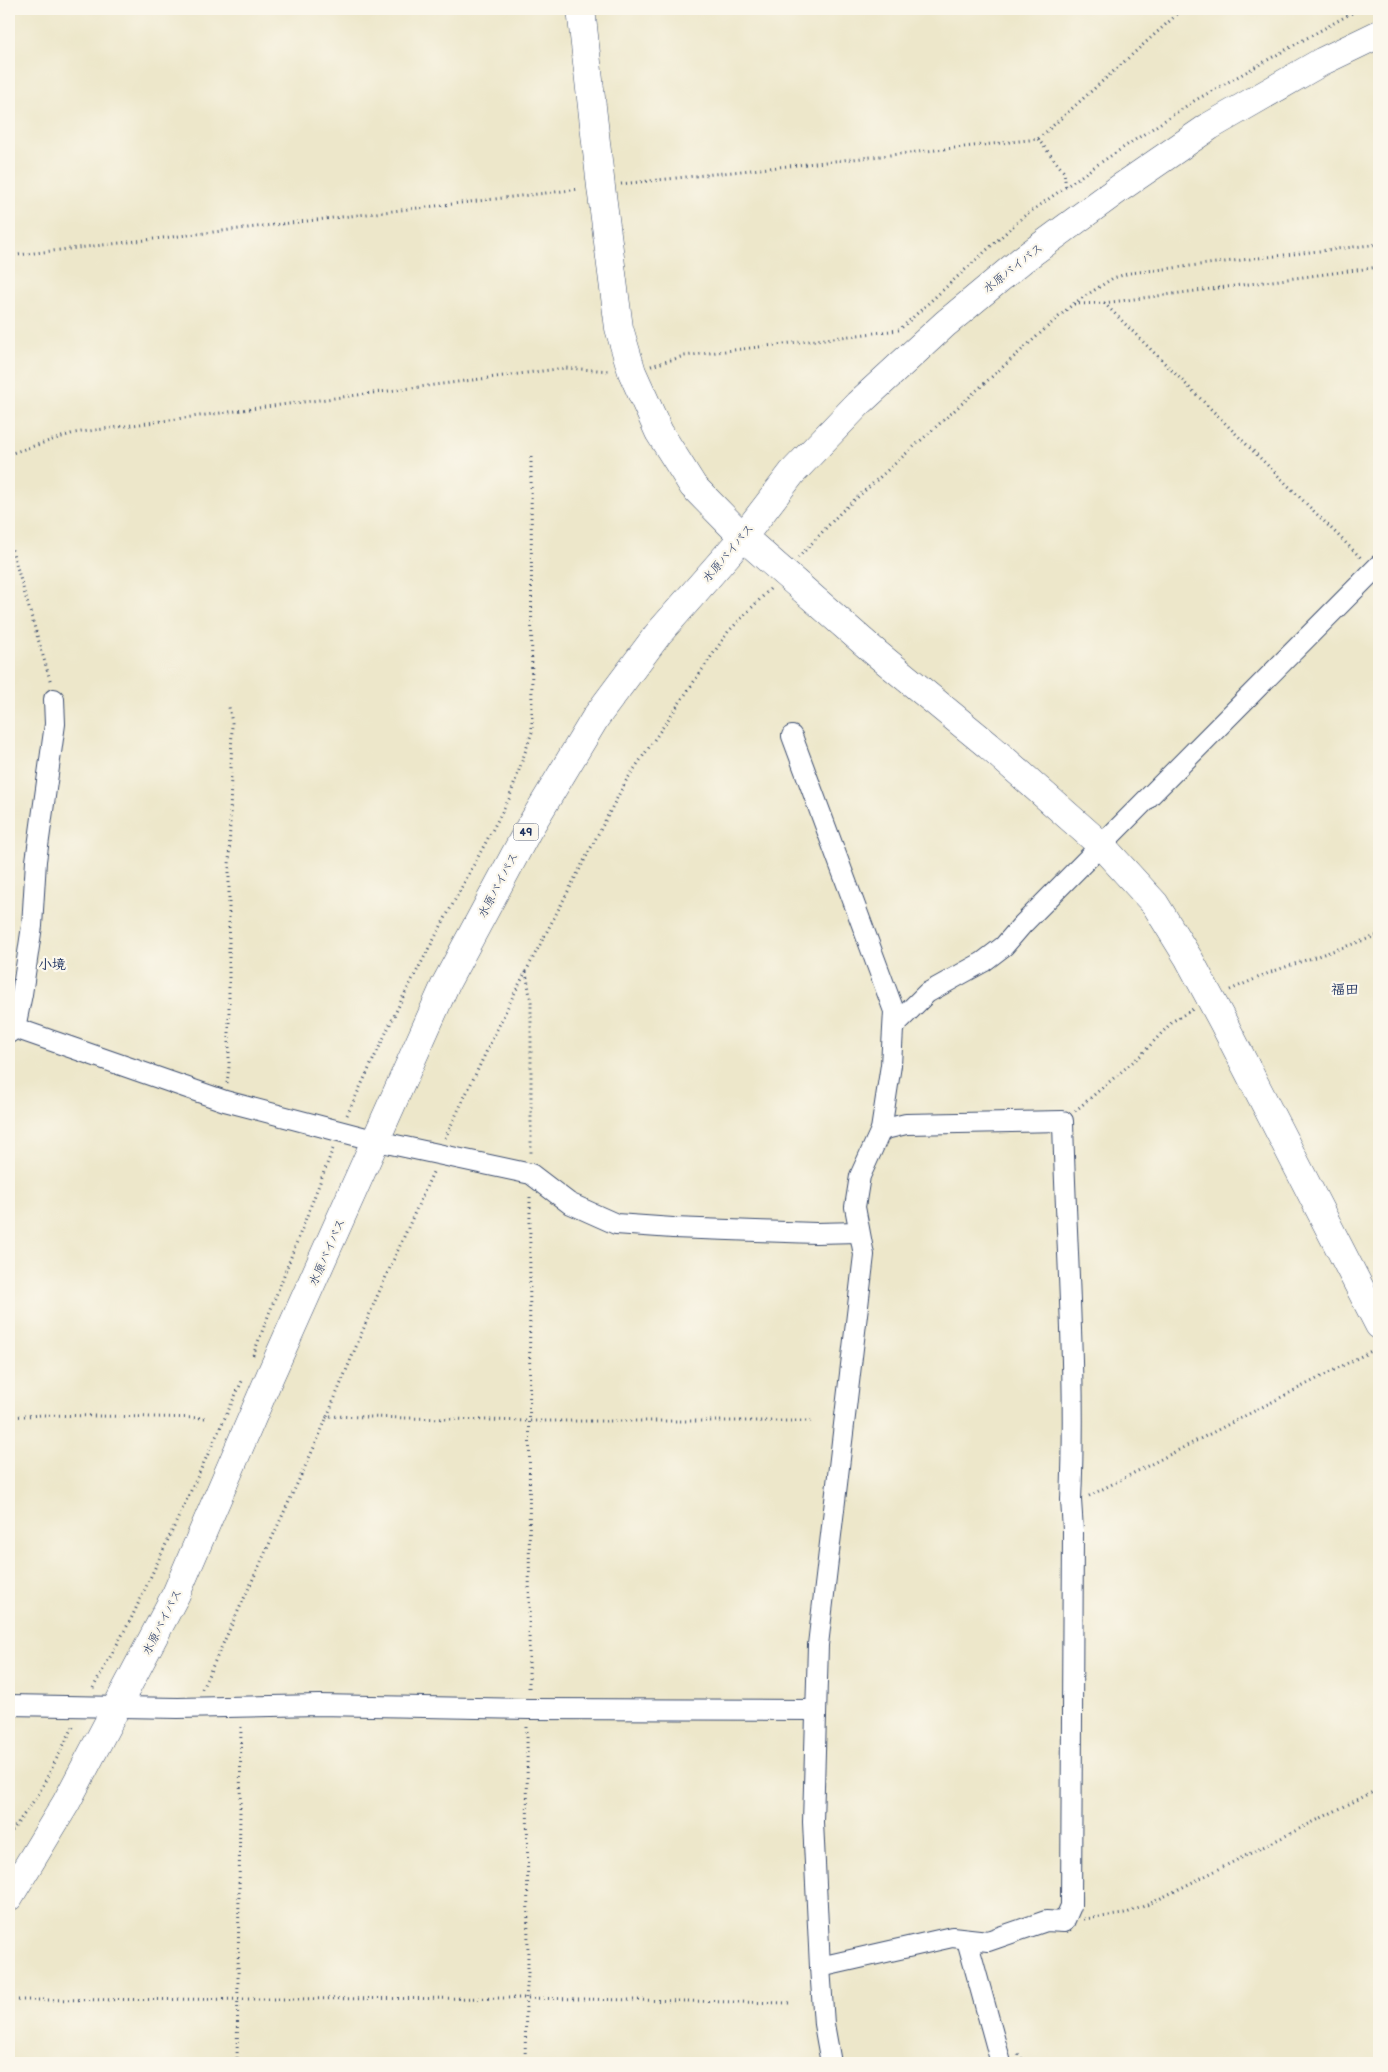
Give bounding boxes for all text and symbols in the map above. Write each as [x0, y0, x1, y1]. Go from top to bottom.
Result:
street label: 水原バイパス [980, 240, 1046, 296]
street label: 水原バイパス [700, 521, 757, 586]
road number: 49 [514, 824, 538, 840]
street label: 水原バイパス [475, 850, 522, 920]
district label: 小境 [38, 956, 66, 973]
district label: 福田 [1331, 981, 1359, 998]
street label: 水原バイパス [306, 1216, 349, 1288]
street label: 水原バイパス [139, 1587, 185, 1658]

